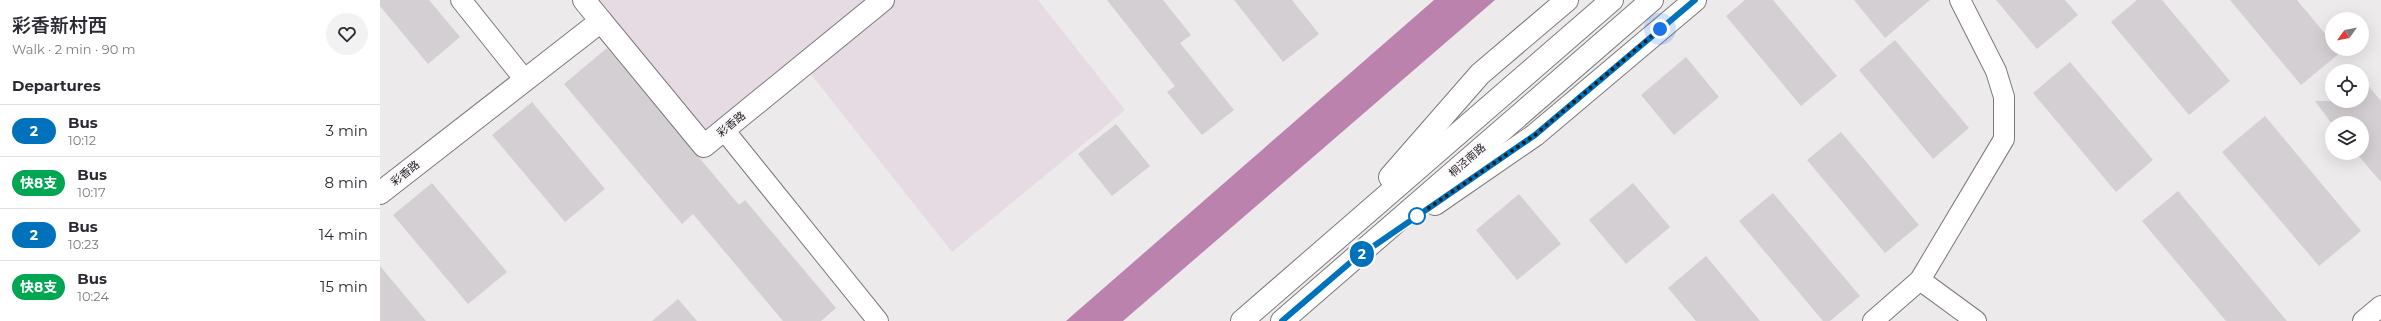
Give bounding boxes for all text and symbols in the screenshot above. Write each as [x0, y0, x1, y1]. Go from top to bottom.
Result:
north arrow [2325, 12, 2369, 56]
map controls [2325, 12, 2369, 160]
button: heart [326, 13, 368, 55]
text: 彩香新村西 [12, 14, 107, 37]
your location [1650, 19, 1670, 39]
text: Walk · 2 min · 90 m [12, 41, 135, 57]
button: locate [2325, 64, 2369, 108]
text: Departures [12, 76, 101, 95]
street label: 彩香路 [714, 108, 748, 140]
text: Bus [68, 113, 98, 132]
button: layers [2325, 116, 2369, 160]
text: 3 min [326, 121, 368, 140]
text: 2 [30, 122, 38, 140]
text: 10:12 [68, 132, 96, 148]
street label: 桐泾南路 [1446, 140, 1488, 180]
street label: 彩香路 [388, 157, 422, 189]
text: Bus [77, 165, 107, 184]
text: 8 min [324, 173, 368, 192]
text: 快8支 [20, 174, 57, 192]
text: 10:17 [77, 184, 106, 200]
unlabelled marker [1408, 207, 1426, 225]
text: Bus [68, 217, 98, 236]
text: 14 min [319, 225, 368, 244]
text: 2 [30, 226, 38, 244]
text: 10:23 [68, 236, 99, 252]
line badge: 2 [1349, 241, 1375, 267]
text: 2 [1358, 245, 1366, 263]
text: Bus [77, 269, 107, 288]
text: 15 min [320, 277, 368, 296]
text: 快8支 [20, 278, 57, 296]
text: 10:24 [77, 288, 109, 304]

